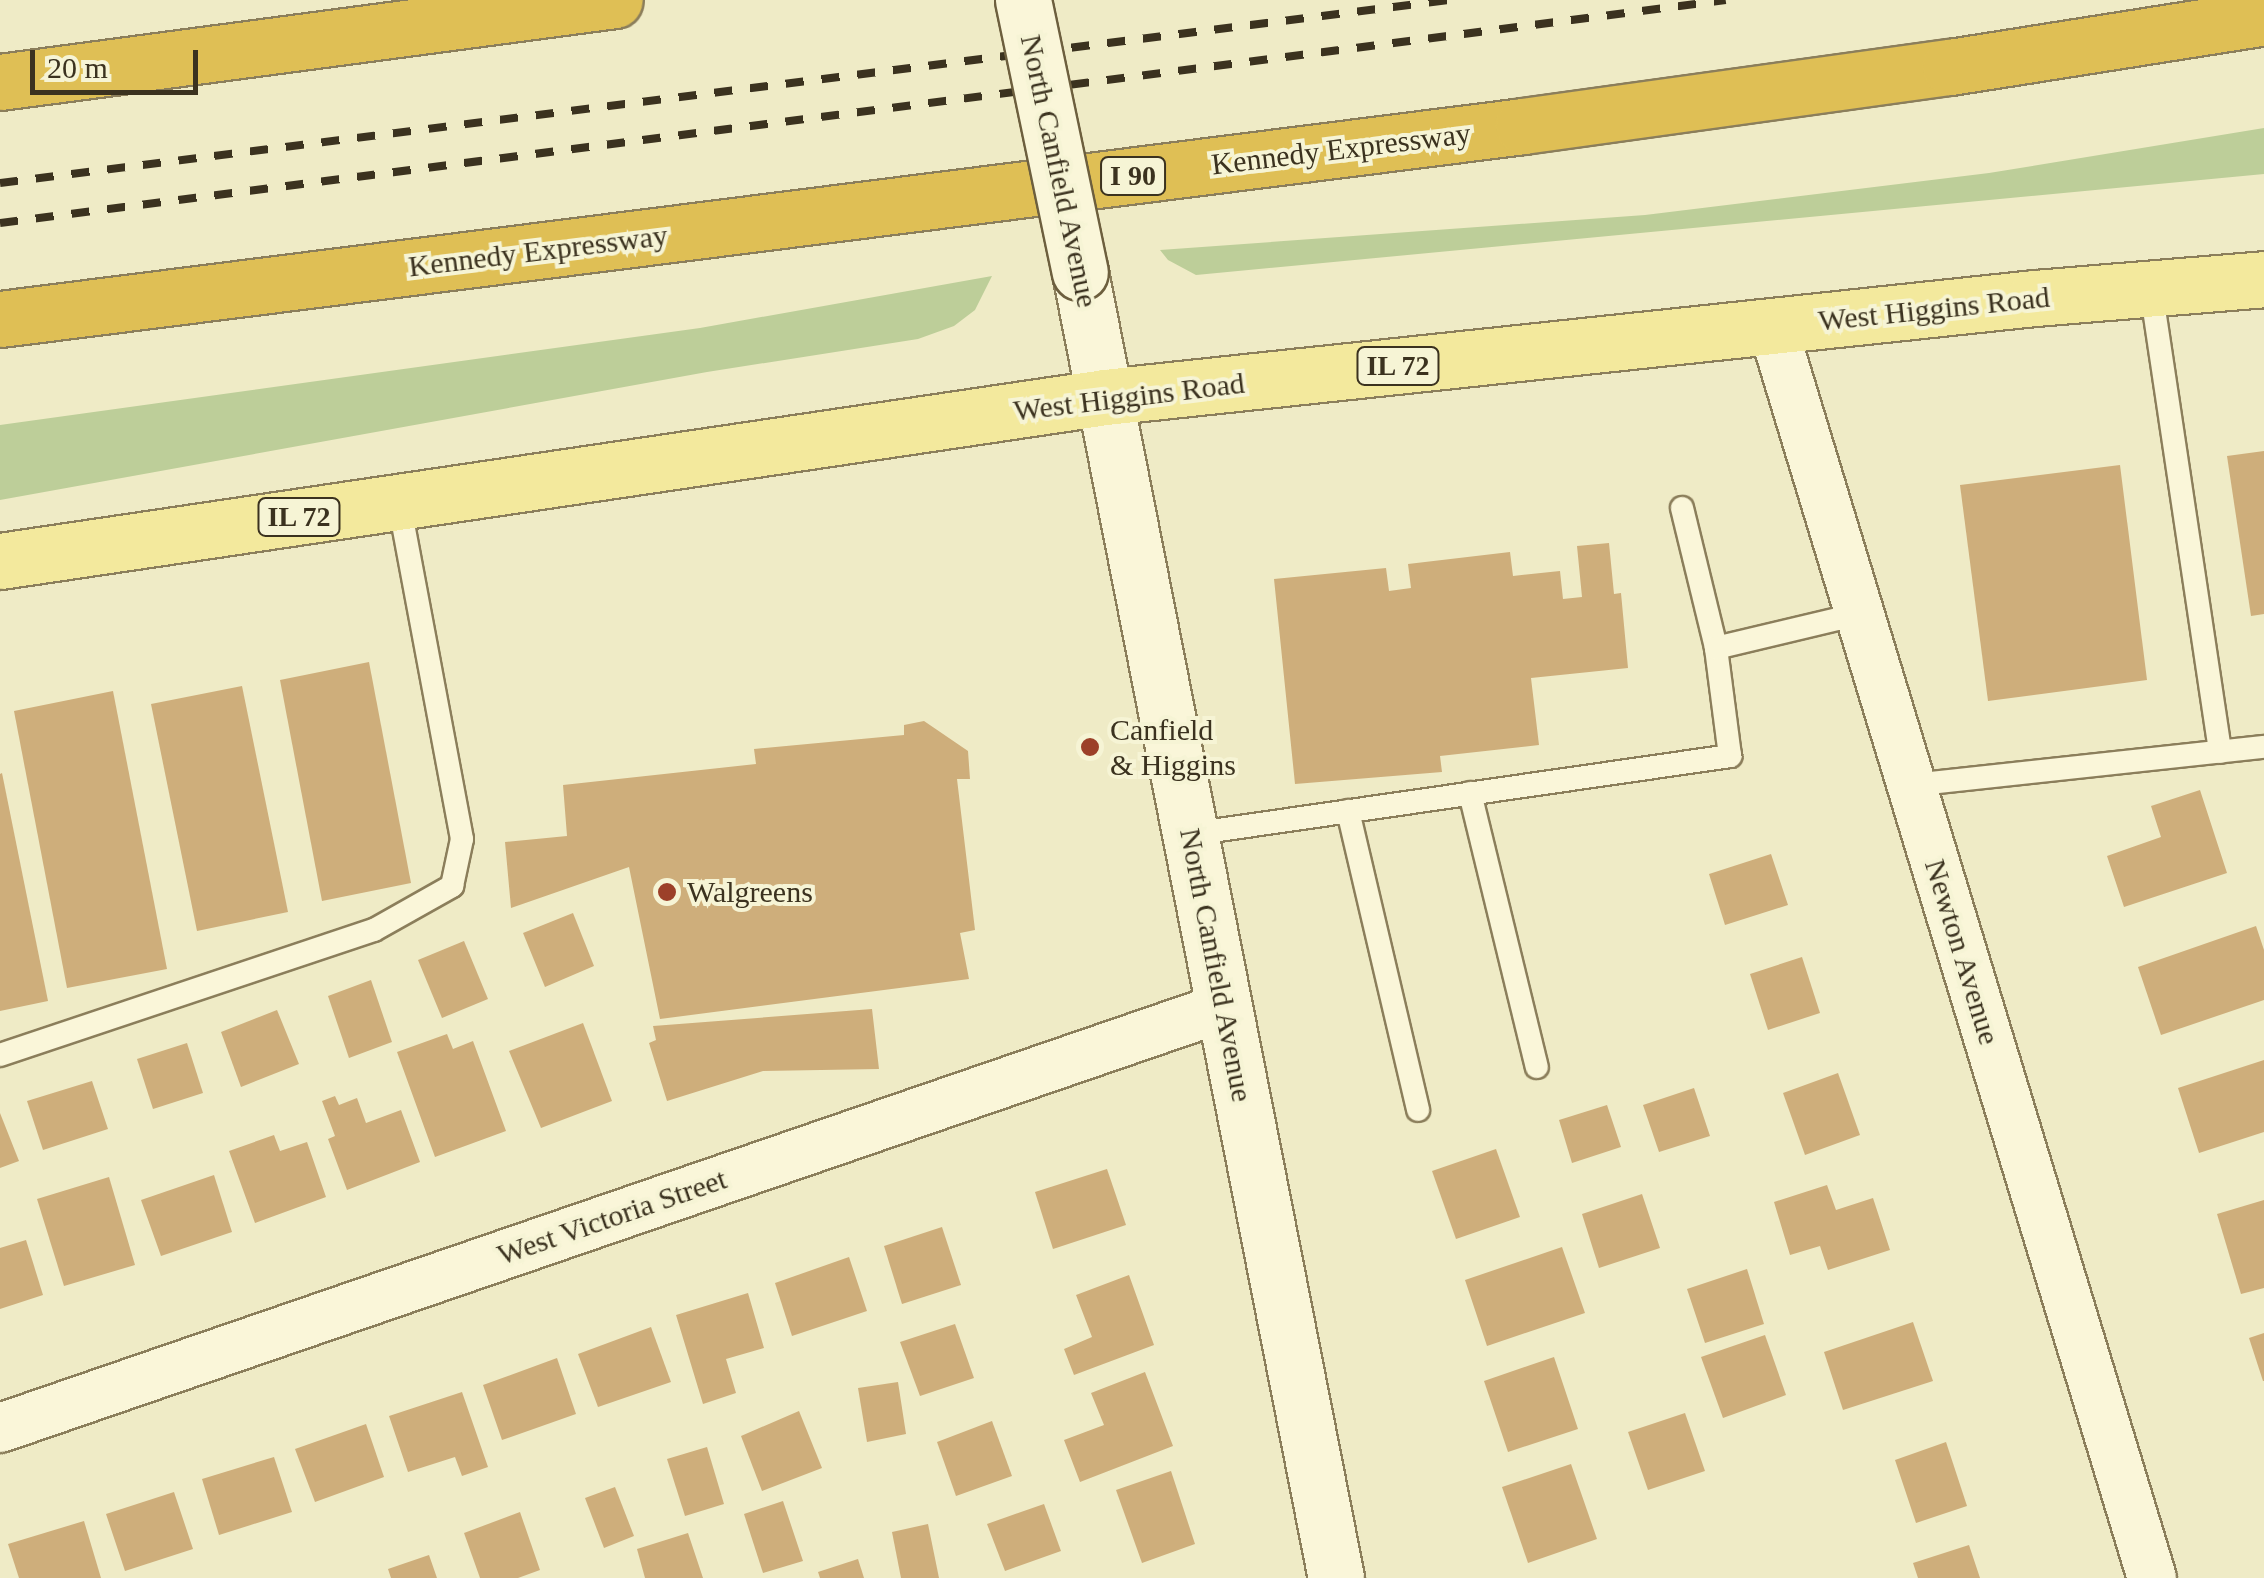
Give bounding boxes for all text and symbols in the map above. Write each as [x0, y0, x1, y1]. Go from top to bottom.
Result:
scale bar [35, 30, 202, 92]
street label: North Canfield Avenue [1012, 31, 1106, 311]
text: 20 m [47, 51, 108, 84]
street label: Kennedy Expressway [1209, 115, 1473, 183]
road number: I 90 [1098, 153, 1168, 199]
street label: Kennedy Expressway [406, 217, 670, 285]
street label: West Higgins Road [1816, 279, 2052, 339]
road number: IL 72 [1356, 343, 1440, 389]
street label: West Higgins Road [1011, 365, 1247, 429]
road number: IL 72 [256, 494, 342, 540]
place label: Canfield & Higgins [1110, 712, 1236, 782]
marker: Canfield & Higgins [1079, 736, 1101, 758]
street label: North Canfield Avenue [1172, 824, 1260, 1106]
street label: Newton Avenue [1916, 854, 2008, 1050]
place label: Walgreens [687, 874, 813, 910]
marker: Walgreens [656, 881, 678, 903]
street label: West Victoria Street [492, 1161, 732, 1273]

